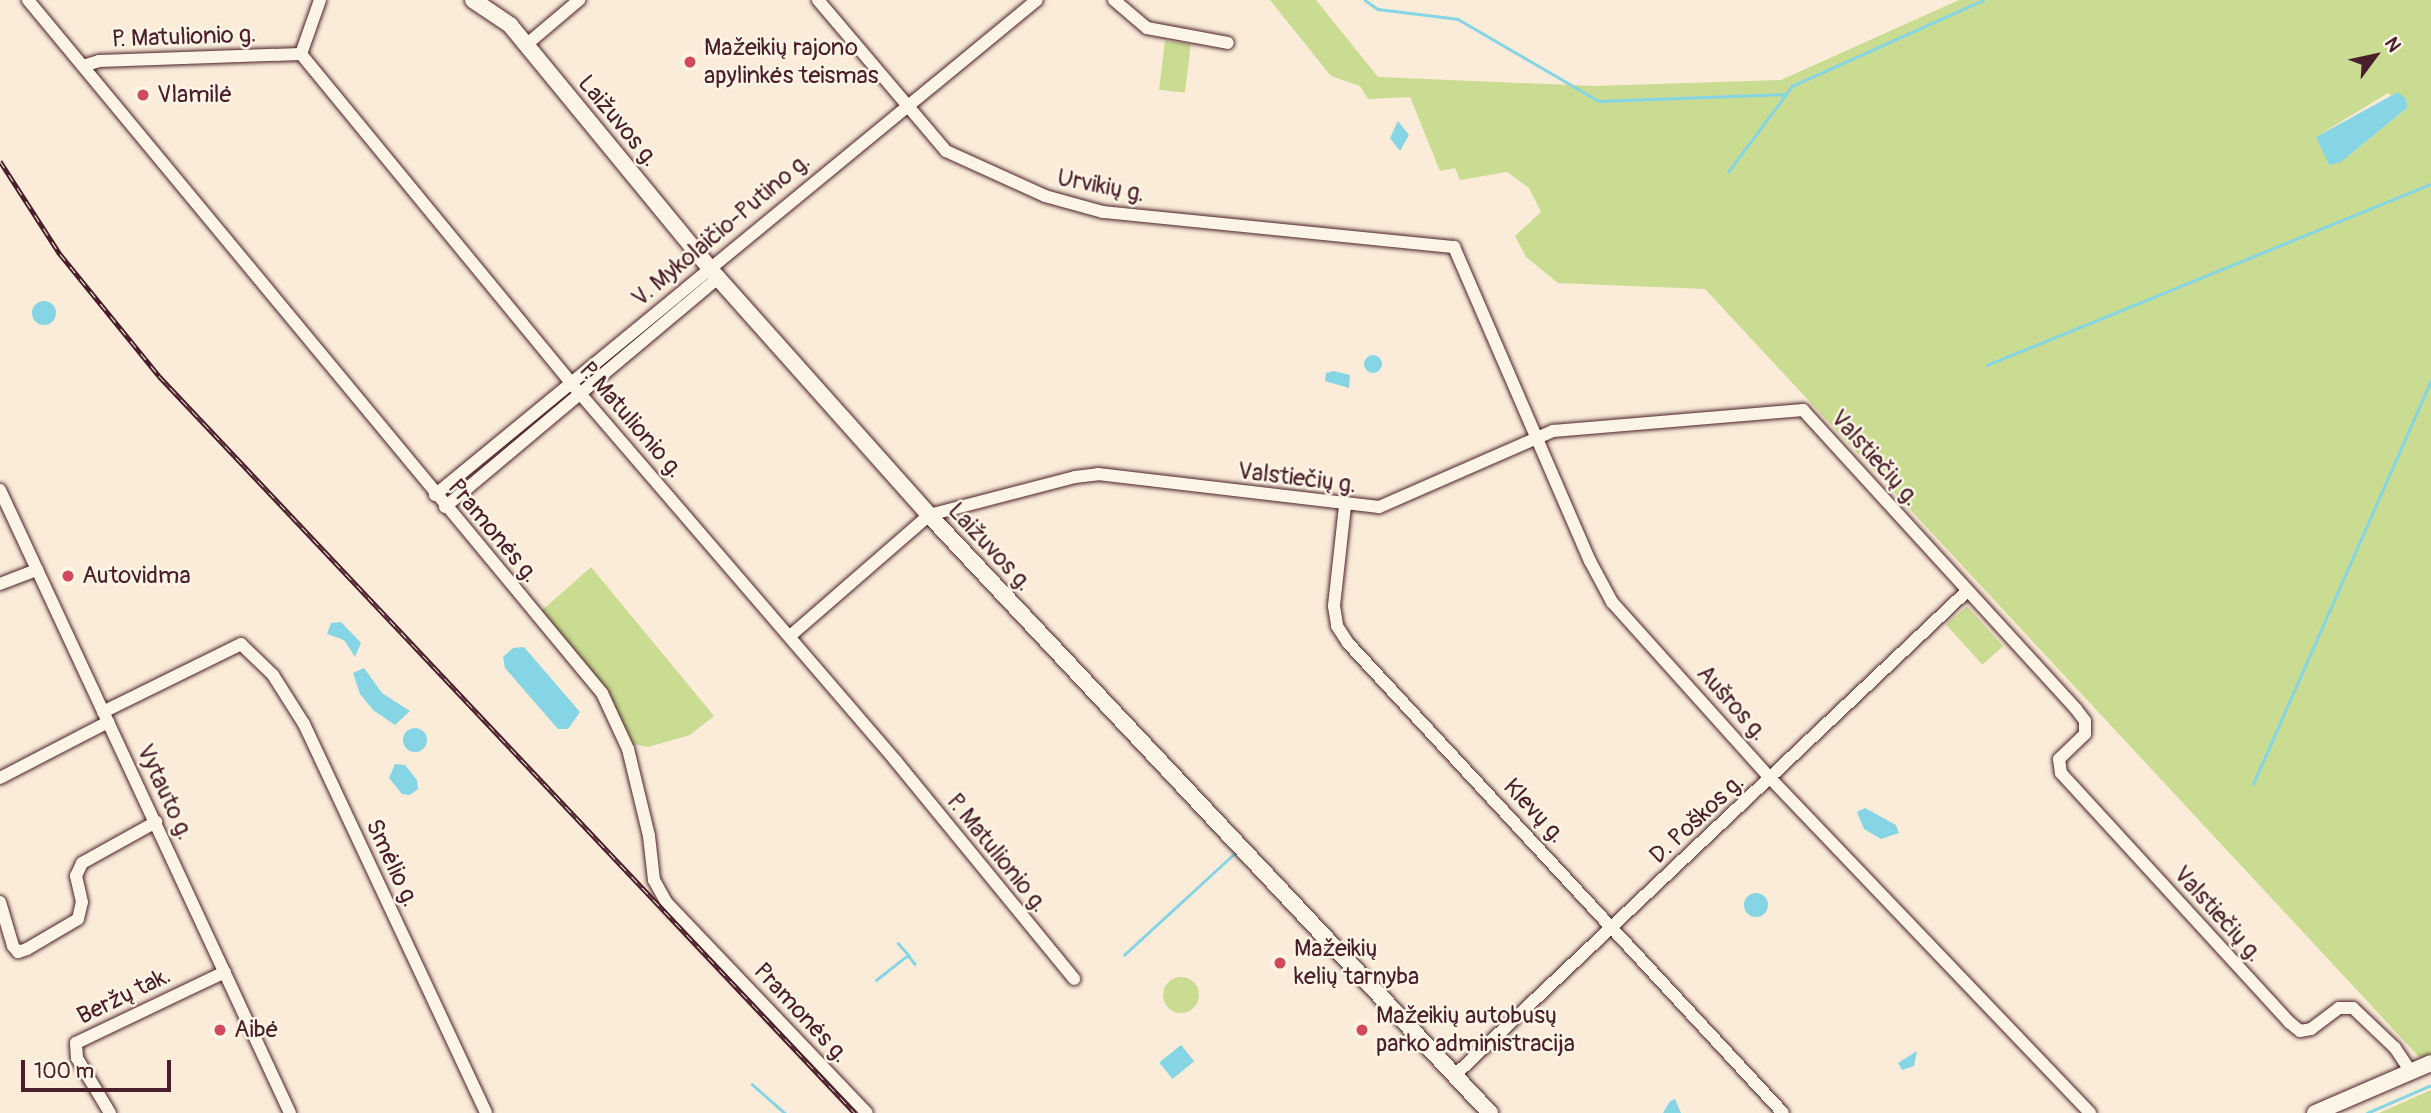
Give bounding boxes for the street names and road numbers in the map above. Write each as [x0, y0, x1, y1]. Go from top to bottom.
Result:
street label: P. Matulionio g. [111, 20, 257, 54]
street label: Laižuvos g. [571, 69, 665, 173]
street label: V. Mykolaičio-Putino g. [626, 147, 816, 313]
street label: Urvikių g. [1055, 163, 1147, 209]
street label: P. Matulionio g. [573, 356, 689, 484]
street label: Valstiečių g. [1824, 404, 1926, 512]
street label: Valstiečių g. [1236, 456, 1358, 500]
street label: Pramonės g. [441, 473, 545, 589]
street label: Laižuvos g. [942, 497, 1038, 597]
street label: Aušros g. [1691, 659, 1773, 747]
street label: Vytauto g. [130, 740, 200, 844]
street label: D. Poškos g. [1644, 768, 1750, 870]
street label: Klevų g. [1497, 773, 1571, 849]
street label: P. Matulionio g. [940, 788, 1054, 918]
street label: Smėlio g. [359, 815, 425, 911]
street label: Valstiečių g. [2167, 860, 2269, 968]
street label: Pramonės g. [747, 957, 855, 1069]
street label: Beržų tak. [73, 961, 175, 1031]

